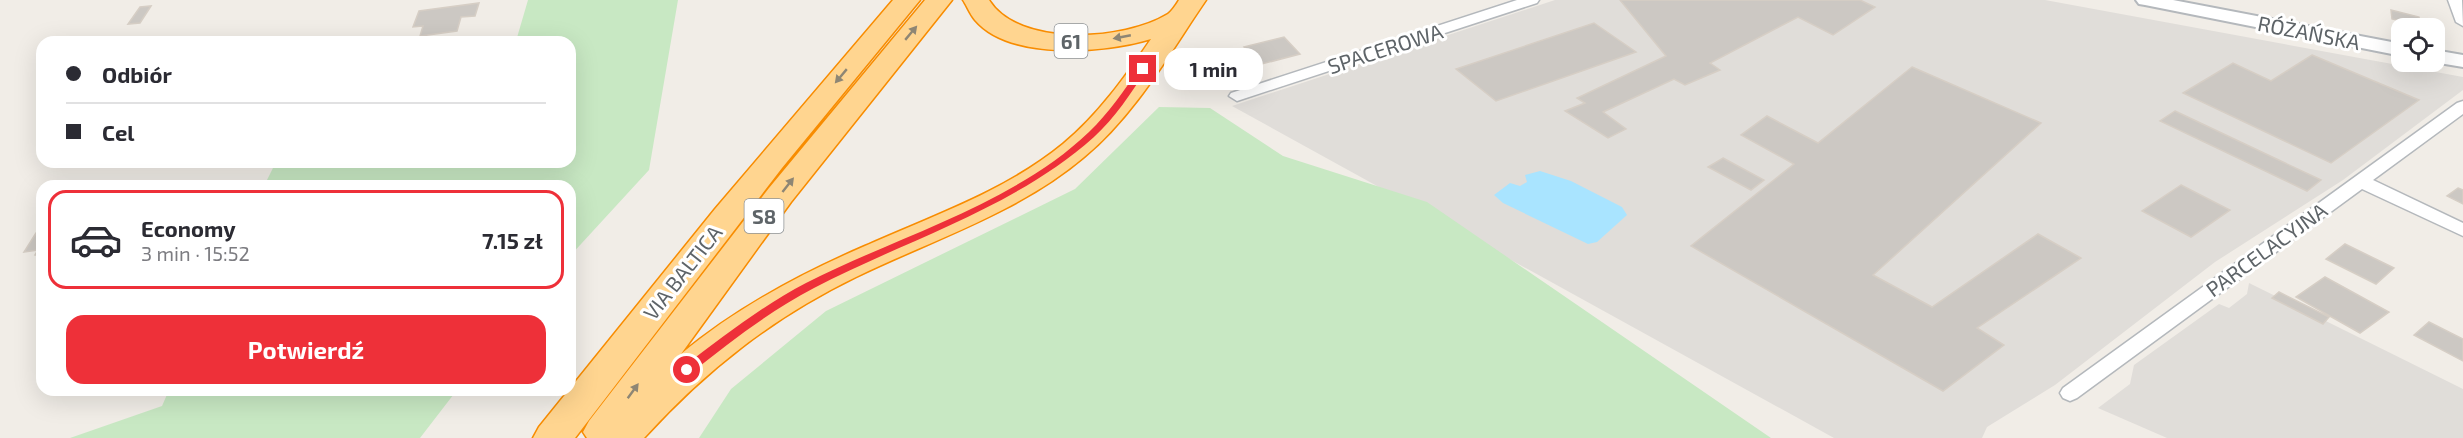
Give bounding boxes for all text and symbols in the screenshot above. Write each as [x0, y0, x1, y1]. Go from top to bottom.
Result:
street label: RÓŻAŃSKA [2256, 10, 2362, 54]
street label: SPACEROWA [1324, 18, 1446, 78]
map controls [2391, 18, 2445, 72]
button: locate [2391, 18, 2445, 72]
road number: 61 [1054, 24, 1088, 58]
one-way arrow [904, 26, 917, 41]
one-way arrow [1112, 33, 1131, 42]
callout: 1 min [1164, 48, 1263, 90]
route end [1129, 55, 1156, 82]
text: 1 min [1189, 57, 1238, 81]
text: Odbiór [102, 61, 172, 87]
one-way arrow [835, 68, 848, 84]
text: Cel [102, 119, 135, 145]
one-way arrow [782, 177, 795, 193]
street label: PARCELACYJNA [2201, 197, 2331, 301]
road number: S8 [744, 199, 783, 233]
icon: car [69, 213, 123, 267]
text: Economy [141, 215, 236, 241]
street label: VIA BALTICA [637, 220, 727, 324]
text: 7.15 zł [482, 227, 543, 253]
text: 3 min · 15:52 [141, 241, 250, 265]
button: Potwierdź [66, 315, 546, 384]
route start [673, 356, 700, 383]
one-way arrow [626, 383, 638, 398]

